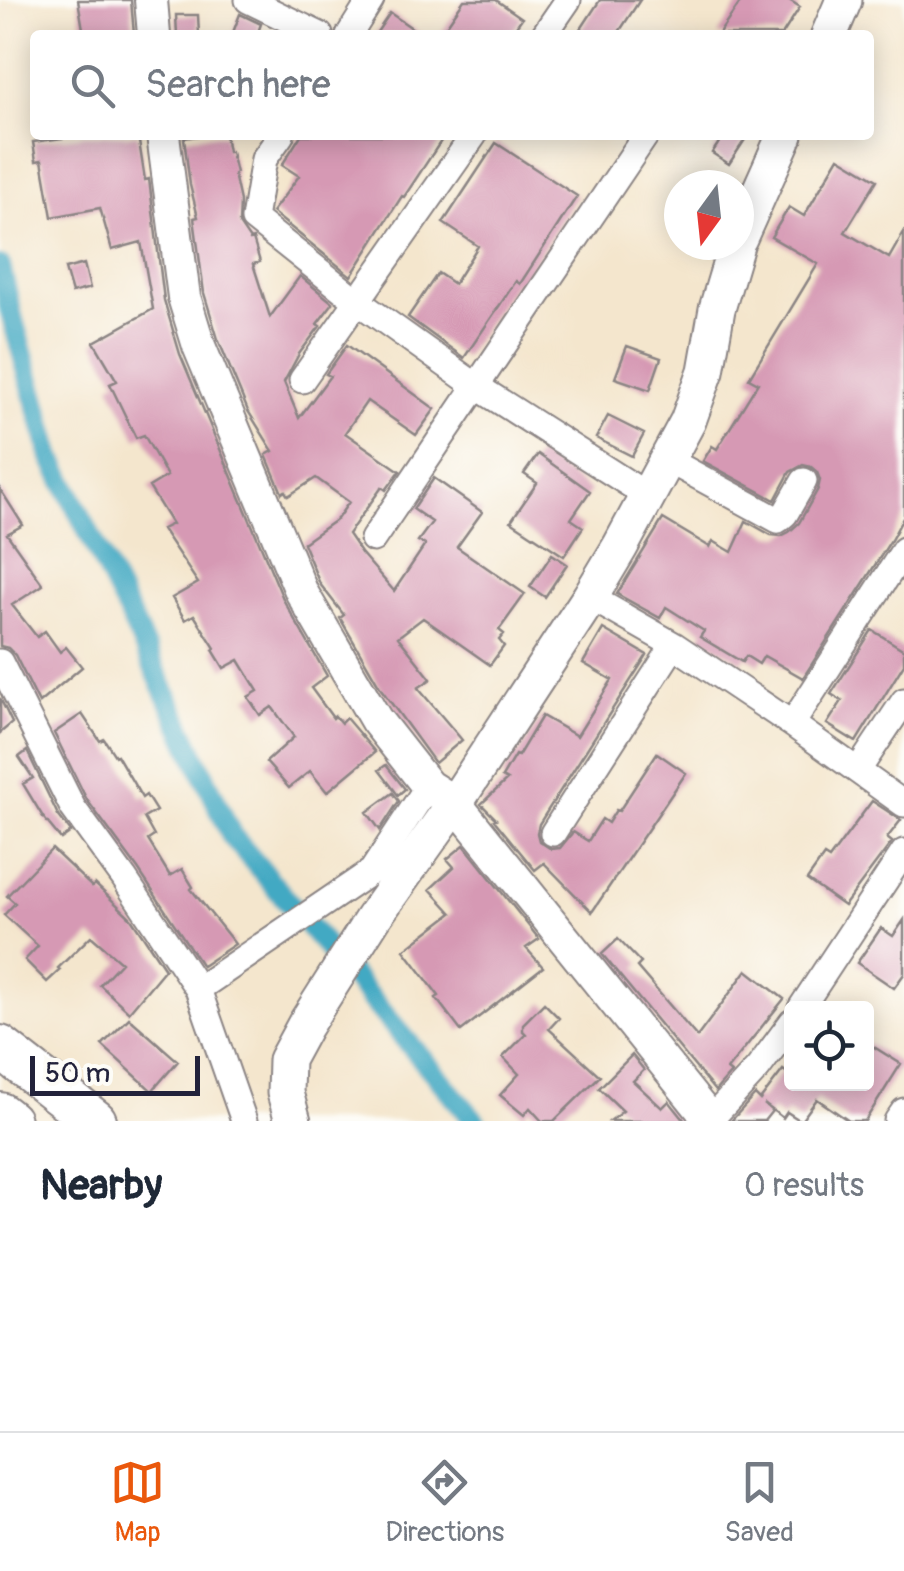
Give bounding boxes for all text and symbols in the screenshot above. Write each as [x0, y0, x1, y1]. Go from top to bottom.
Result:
search box [30, 30, 874, 140]
icon: search [65, 58, 120, 113]
text: Search here [145, 61, 331, 109]
north arrow [664, 170, 754, 260]
map controls [784, 1001, 874, 1091]
button: locate [784, 1001, 874, 1091]
scale bar [30, 1051, 200, 1096]
text: 50 m [45, 1056, 110, 1091]
text: Nearby [40, 1160, 162, 1212]
text: 0 results [744, 1166, 864, 1206]
tab: Map [110, 1455, 165, 1550]
tab: Directions [385, 1455, 504, 1550]
tab: Saved [724, 1455, 794, 1550]

